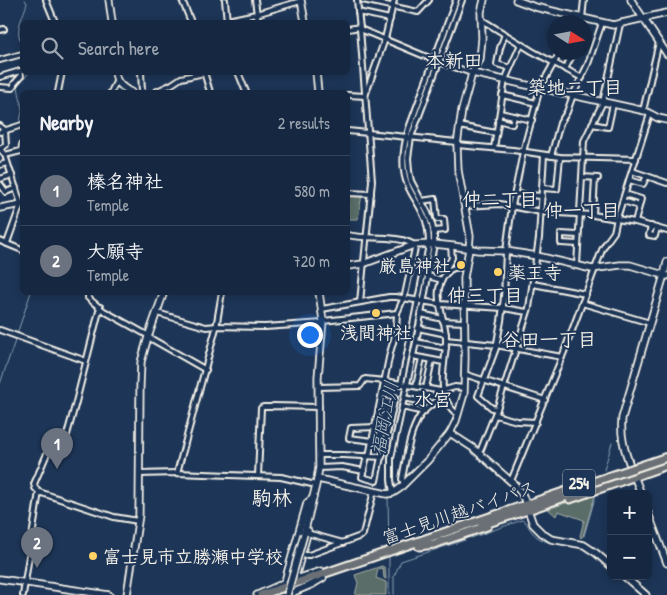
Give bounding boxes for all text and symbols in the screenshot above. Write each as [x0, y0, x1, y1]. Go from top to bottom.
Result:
north arrow [547, 15, 592, 60]
search box [20, 20, 350, 75]
icon: search [38, 34, 66, 62]
text: Search here [78, 35, 159, 61]
district label: 本新田 [425, 47, 483, 73]
district label: 築地二丁目 [527, 74, 623, 100]
text: Nearby [40, 108, 93, 137]
text: 2 results [278, 112, 330, 134]
text: 榛名神社 [87, 168, 163, 194]
text: 1 [53, 180, 59, 202]
text: 580 m [295, 180, 330, 202]
district label: 仲二丁目 [462, 186, 538, 212]
text: Temple [87, 194, 129, 216]
district label: 仲一丁目 [544, 197, 620, 223]
text: 大願寺 [87, 238, 144, 264]
text: 2 [52, 250, 60, 272]
text: 720 m [293, 250, 330, 272]
place label: 厳島神社 [379, 253, 451, 278]
marker: 厳島神社 [455, 259, 467, 271]
place label: 薬王寺 [508, 260, 562, 285]
text: Temple [87, 264, 129, 286]
marker: 薬王寺 [492, 266, 504, 278]
district label: 仲三丁目 [447, 282, 523, 308]
marker: 浅間神社 [370, 307, 382, 319]
place label: 浅間神社 [340, 320, 412, 345]
your location [297, 322, 323, 348]
district label: 谷田一丁目 [501, 326, 597, 352]
water label: 福岡江川 [364, 378, 404, 458]
district label: 水宮 [414, 386, 452, 412]
pin: 1 [41, 428, 73, 469]
road number: 254 [563, 469, 595, 496]
street label: 富士見川越バイパス [379, 474, 539, 550]
district label: 駒林 [252, 484, 292, 511]
map controls [607, 490, 652, 580]
button: + [607, 490, 652, 535]
pin: 2 [21, 527, 53, 568]
button: − [607, 535, 652, 580]
place label: 富士見市立勝瀬中学校 [103, 544, 283, 569]
marker: 富士見市立勝瀬中学校 [87, 550, 99, 562]

